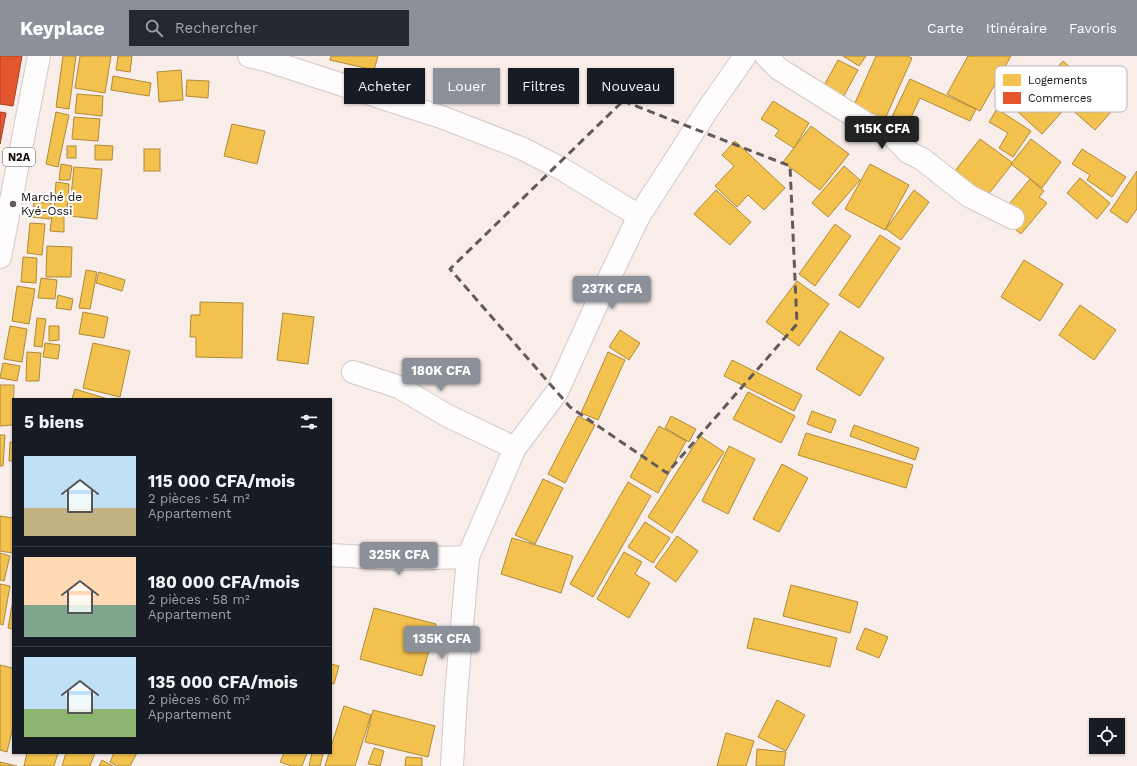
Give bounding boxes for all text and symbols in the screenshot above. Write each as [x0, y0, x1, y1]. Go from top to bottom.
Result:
search box [129, 10, 409, 46]
text: Keyplace [20, 17, 105, 40]
icon: search [143, 17, 165, 39]
text: Rechercher [175, 19, 258, 37]
text: Carte [927, 20, 964, 36]
text: Itinéraire [986, 20, 1047, 36]
text: Favoris [1069, 20, 1117, 36]
legend [995, 66, 1127, 112]
chip: Acheter [344, 68, 425, 104]
chip: Louer [433, 68, 500, 104]
chip: Filtres [508, 68, 579, 104]
chip: Nouveau [587, 68, 674, 104]
text: Logements [1028, 74, 1087, 87]
text: Commerces [1028, 92, 1092, 105]
pin: 115K CFA [841, 116, 923, 150]
text: 115K CFA [854, 121, 910, 136]
road number: N2A [3, 148, 35, 166]
place label: Marché de Kyé-Ossi [21, 190, 82, 218]
marker: Marché de Kyé-Ossi [8, 199, 18, 209]
pin: 237K CFA [571, 276, 653, 310]
text: 237K CFA [582, 281, 642, 296]
pin: 180K CFA [400, 358, 482, 392]
text: 180K CFA [411, 363, 471, 378]
icon: filters [298, 411, 320, 433]
text: 5 biens [24, 412, 84, 432]
text: 115 000 CFA/mois [148, 471, 295, 491]
icon: home [56, 472, 104, 520]
text: 2 pièces · 54 m² [148, 491, 250, 506]
text: Appartement [148, 506, 231, 521]
pin: 325K CFA [358, 542, 440, 576]
text: 325K CFA [369, 547, 429, 562]
text: 180 000 CFA/mois [148, 572, 299, 592]
icon: home [56, 573, 104, 621]
text: 2 pièces · 58 m² [148, 592, 250, 607]
text: Appartement [148, 607, 231, 622]
pin: 135K CFA [401, 626, 483, 660]
text: 135K CFA [413, 631, 471, 646]
text: 135 000 CFA/mois [148, 672, 298, 692]
icon: home [56, 673, 104, 721]
text: 2 pièces · 60 m² [148, 692, 250, 707]
text: Appartement [148, 707, 231, 722]
map controls [1089, 718, 1125, 754]
button: locate [1089, 718, 1125, 754]

